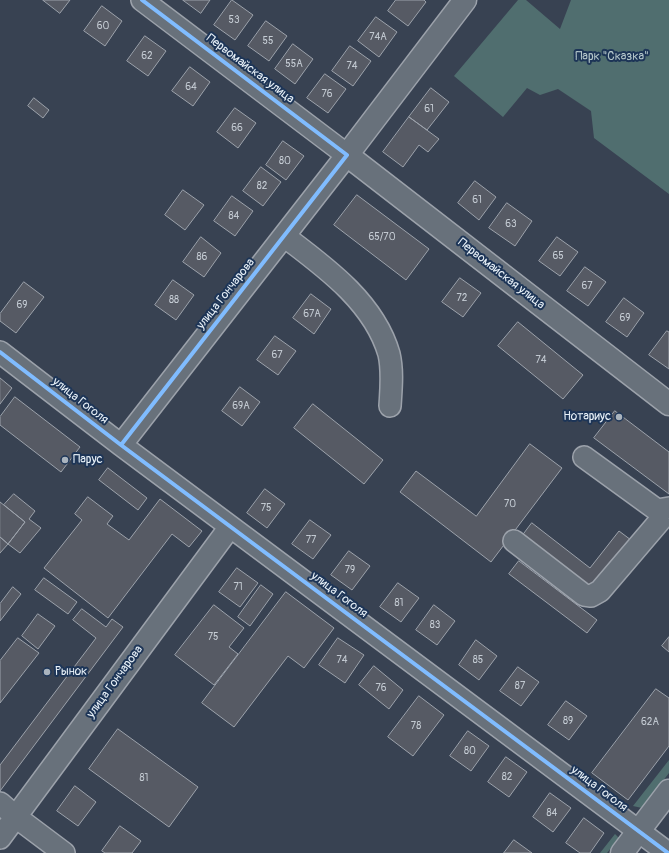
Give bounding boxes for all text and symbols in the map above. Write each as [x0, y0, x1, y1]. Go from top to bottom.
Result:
house number: 53 [229, 14, 239, 26]
house number: 60 [97, 20, 109, 32]
street label: Первомайская улица [203, 31, 297, 107]
house number: 74А [369, 31, 387, 43]
house number: 55 [263, 35, 273, 47]
house number: 62 [141, 50, 153, 62]
park label: Парк "Сказка" [575, 50, 649, 64]
house number: 55А [285, 58, 303, 70]
house number: 74 [346, 60, 358, 72]
house number: 64 [185, 81, 197, 93]
house number: 76 [321, 88, 333, 100]
house number: 61 [424, 103, 434, 115]
house number: 66 [231, 122, 243, 134]
house number: 80 [279, 155, 291, 167]
house number: 82 [257, 180, 267, 192]
house number: 61 [472, 194, 482, 206]
house number: 84 [229, 210, 239, 222]
house number: 63 [505, 218, 517, 230]
house number: 65/70 [369, 231, 395, 243]
street label: Первомайская улица [455, 236, 547, 312]
house number: 65 [552, 250, 564, 262]
house number: 86 [197, 251, 207, 263]
street label: улица Гончарова [194, 256, 258, 332]
house number: 67 [581, 280, 593, 292]
house number: 72 [457, 292, 467, 304]
house number: 88 [169, 294, 179, 306]
house number: 69 [17, 299, 27, 311]
house number: 67А [303, 308, 321, 320]
house number: 69 [620, 312, 630, 324]
house number: 67 [271, 349, 283, 361]
house number: 74 [535, 354, 547, 366]
street label: улица Гоголя [49, 375, 111, 427]
house number: 69А [232, 400, 250, 412]
place label: Нотариус [563, 410, 611, 424]
marker: Нотариус [614, 412, 624, 422]
place label: Парус [73, 453, 103, 467]
marker: Парус [60, 455, 70, 465]
house number: 70 [504, 498, 516, 510]
house number: 75 [261, 502, 271, 514]
house number: 77 [306, 534, 316, 546]
house number: 79 [345, 564, 355, 576]
street label: улица Гоголя [308, 569, 370, 621]
house number: 71 [233, 581, 243, 593]
house number: 81 [395, 597, 403, 609]
house number: 83 [430, 619, 440, 631]
house number: 75 [208, 631, 218, 643]
street label: улица Гончарова [84, 643, 146, 721]
house number: 74 [336, 654, 348, 666]
house number: 85 [473, 654, 483, 666]
place label: Рынок [55, 665, 87, 679]
marker: Рынок [42, 667, 52, 677]
house number: 87 [515, 680, 525, 692]
house number: 76 [375, 682, 387, 694]
house number: 89 [563, 715, 573, 727]
house number: 62А [641, 716, 659, 728]
house number: 78 [411, 720, 421, 732]
house number: 80 [464, 745, 476, 757]
street label: улица Гоголя [568, 763, 630, 815]
house number: 82 [502, 771, 512, 783]
house number: 81 [140, 772, 148, 784]
house number: 84 [547, 807, 557, 819]

